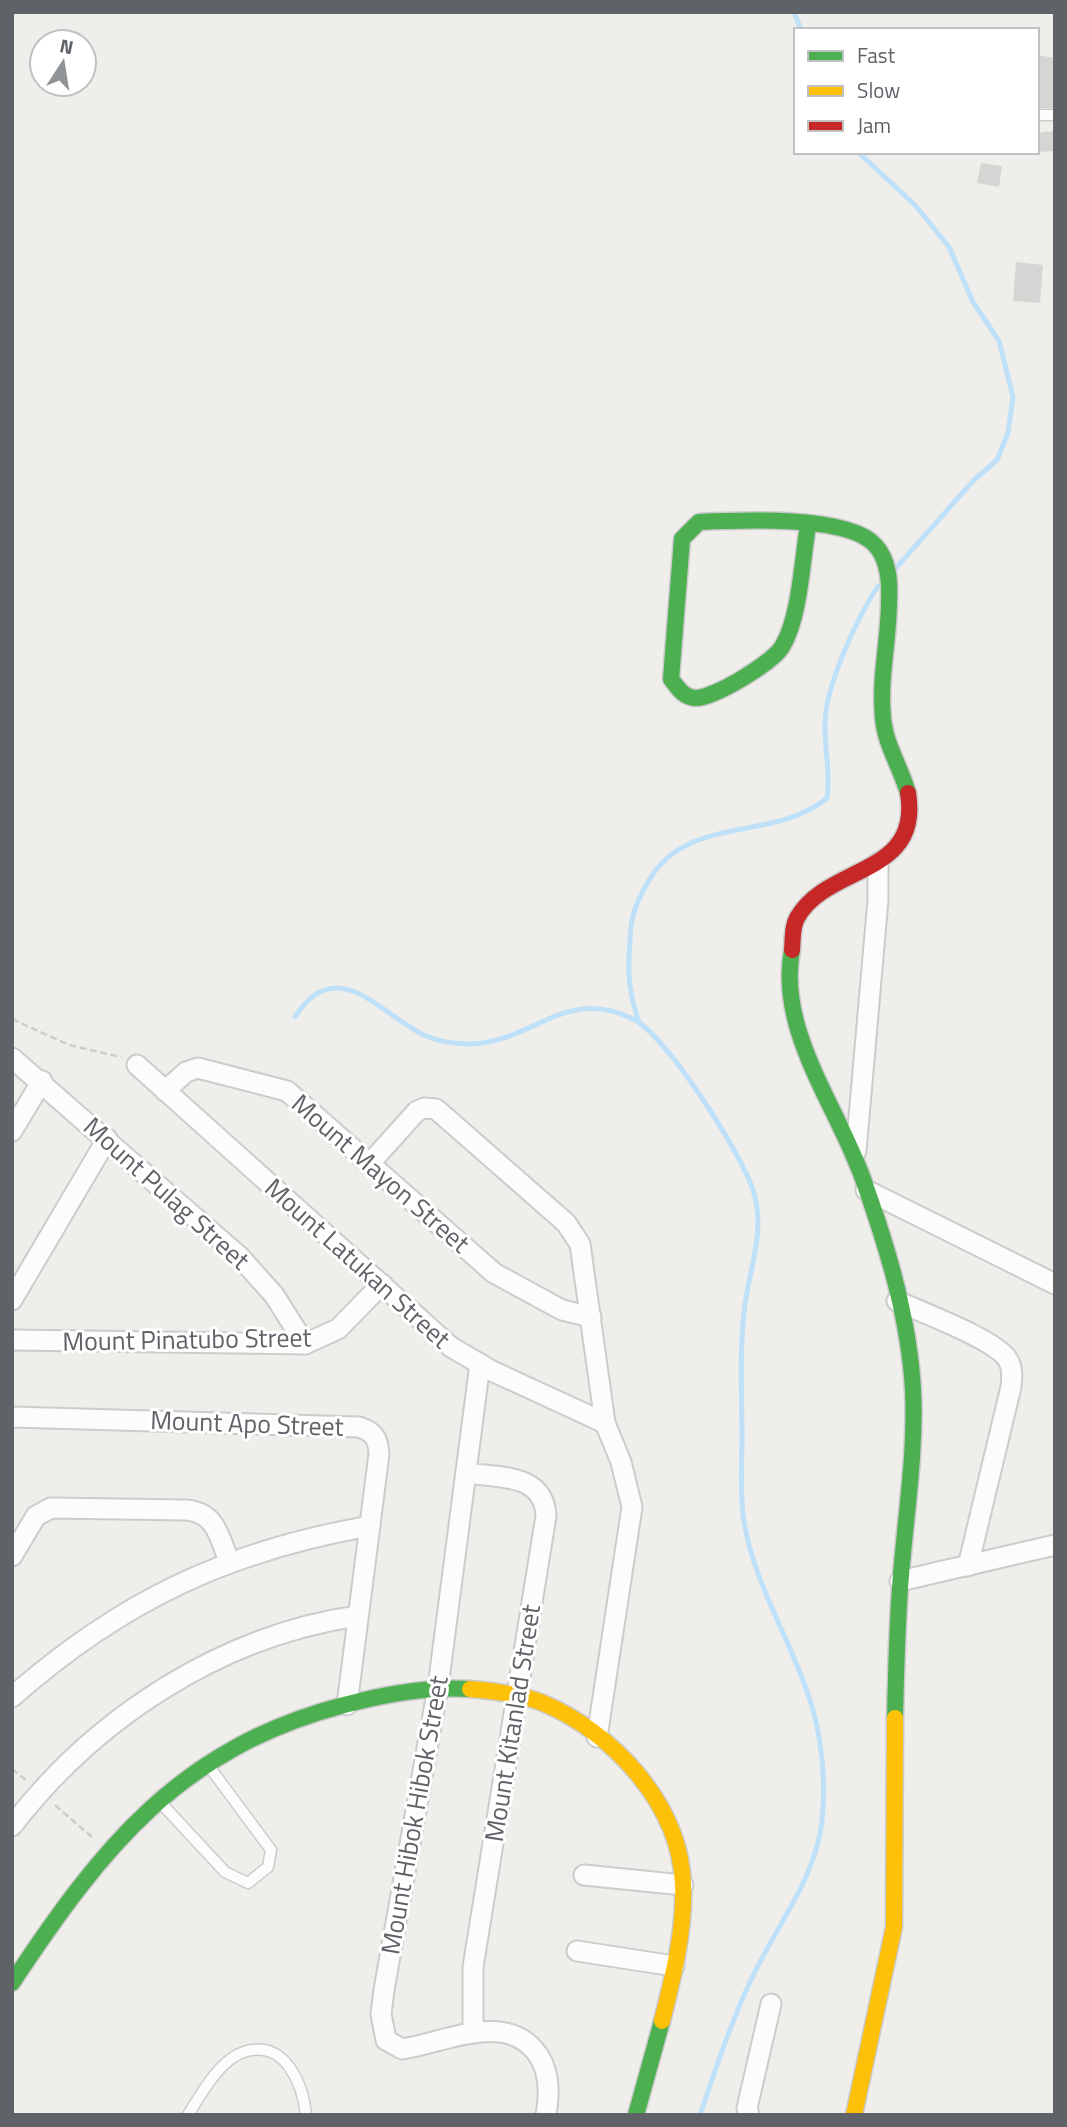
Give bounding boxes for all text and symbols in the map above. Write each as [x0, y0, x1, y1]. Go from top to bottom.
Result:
north arrow [28, 28, 98, 98]
legend [794, 28, 1039, 154]
text: N [57, 30, 76, 61]
text: Fast [857, 39, 896, 71]
text: Slow [857, 74, 900, 106]
text: Jam [857, 109, 891, 141]
street label: Mount Mayon Street [283, 1084, 479, 1262]
street label: Mount Pulag Street [75, 1107, 259, 1279]
street label: Mount Latukan Street [256, 1169, 460, 1357]
street label: Mount Pinatubo Street [62, 1317, 312, 1361]
street label: Mount Apo Street [150, 1400, 344, 1446]
street label: Mount Kitanlad Street [474, 1601, 550, 1845]
street label: Mount Hibok Hibok Street [370, 1672, 458, 1958]

